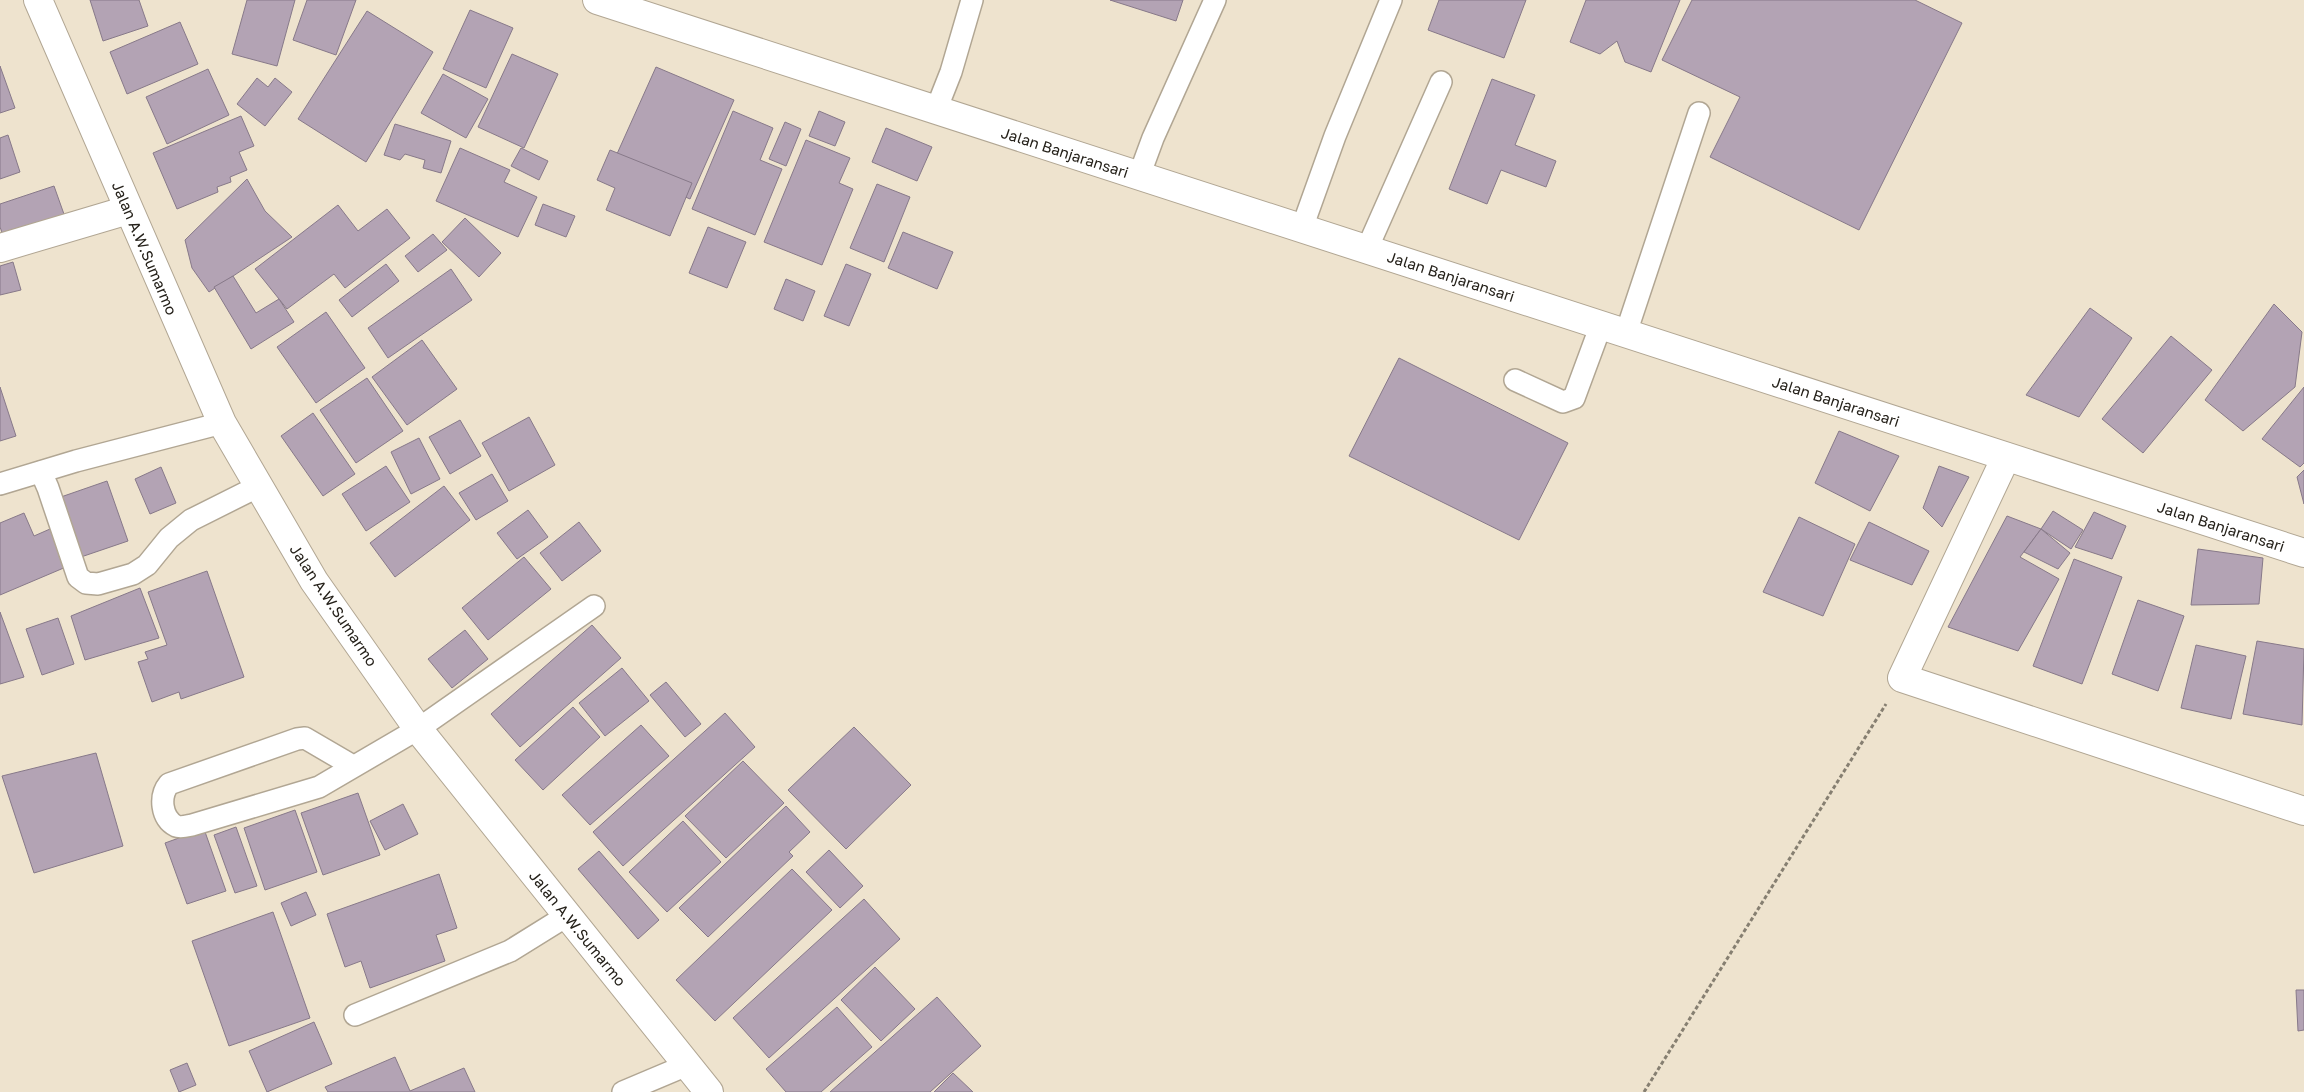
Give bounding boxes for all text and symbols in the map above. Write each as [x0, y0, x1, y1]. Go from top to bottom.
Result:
street label: Jalan Banjaransari [999, 123, 1131, 181]
street label: Jalan A.W.Sumarmo [109, 179, 181, 317]
street label: Jalan Banjaransari [1385, 247, 1517, 305]
street label: Jalan Banjaransari [1770, 372, 1902, 430]
street label: Jalan Banjaransari [2155, 497, 2287, 555]
street label: Jalan A.W.Sumarmo [286, 541, 382, 669]
street label: Jalan A.W.Sumarmo [526, 867, 630, 989]

